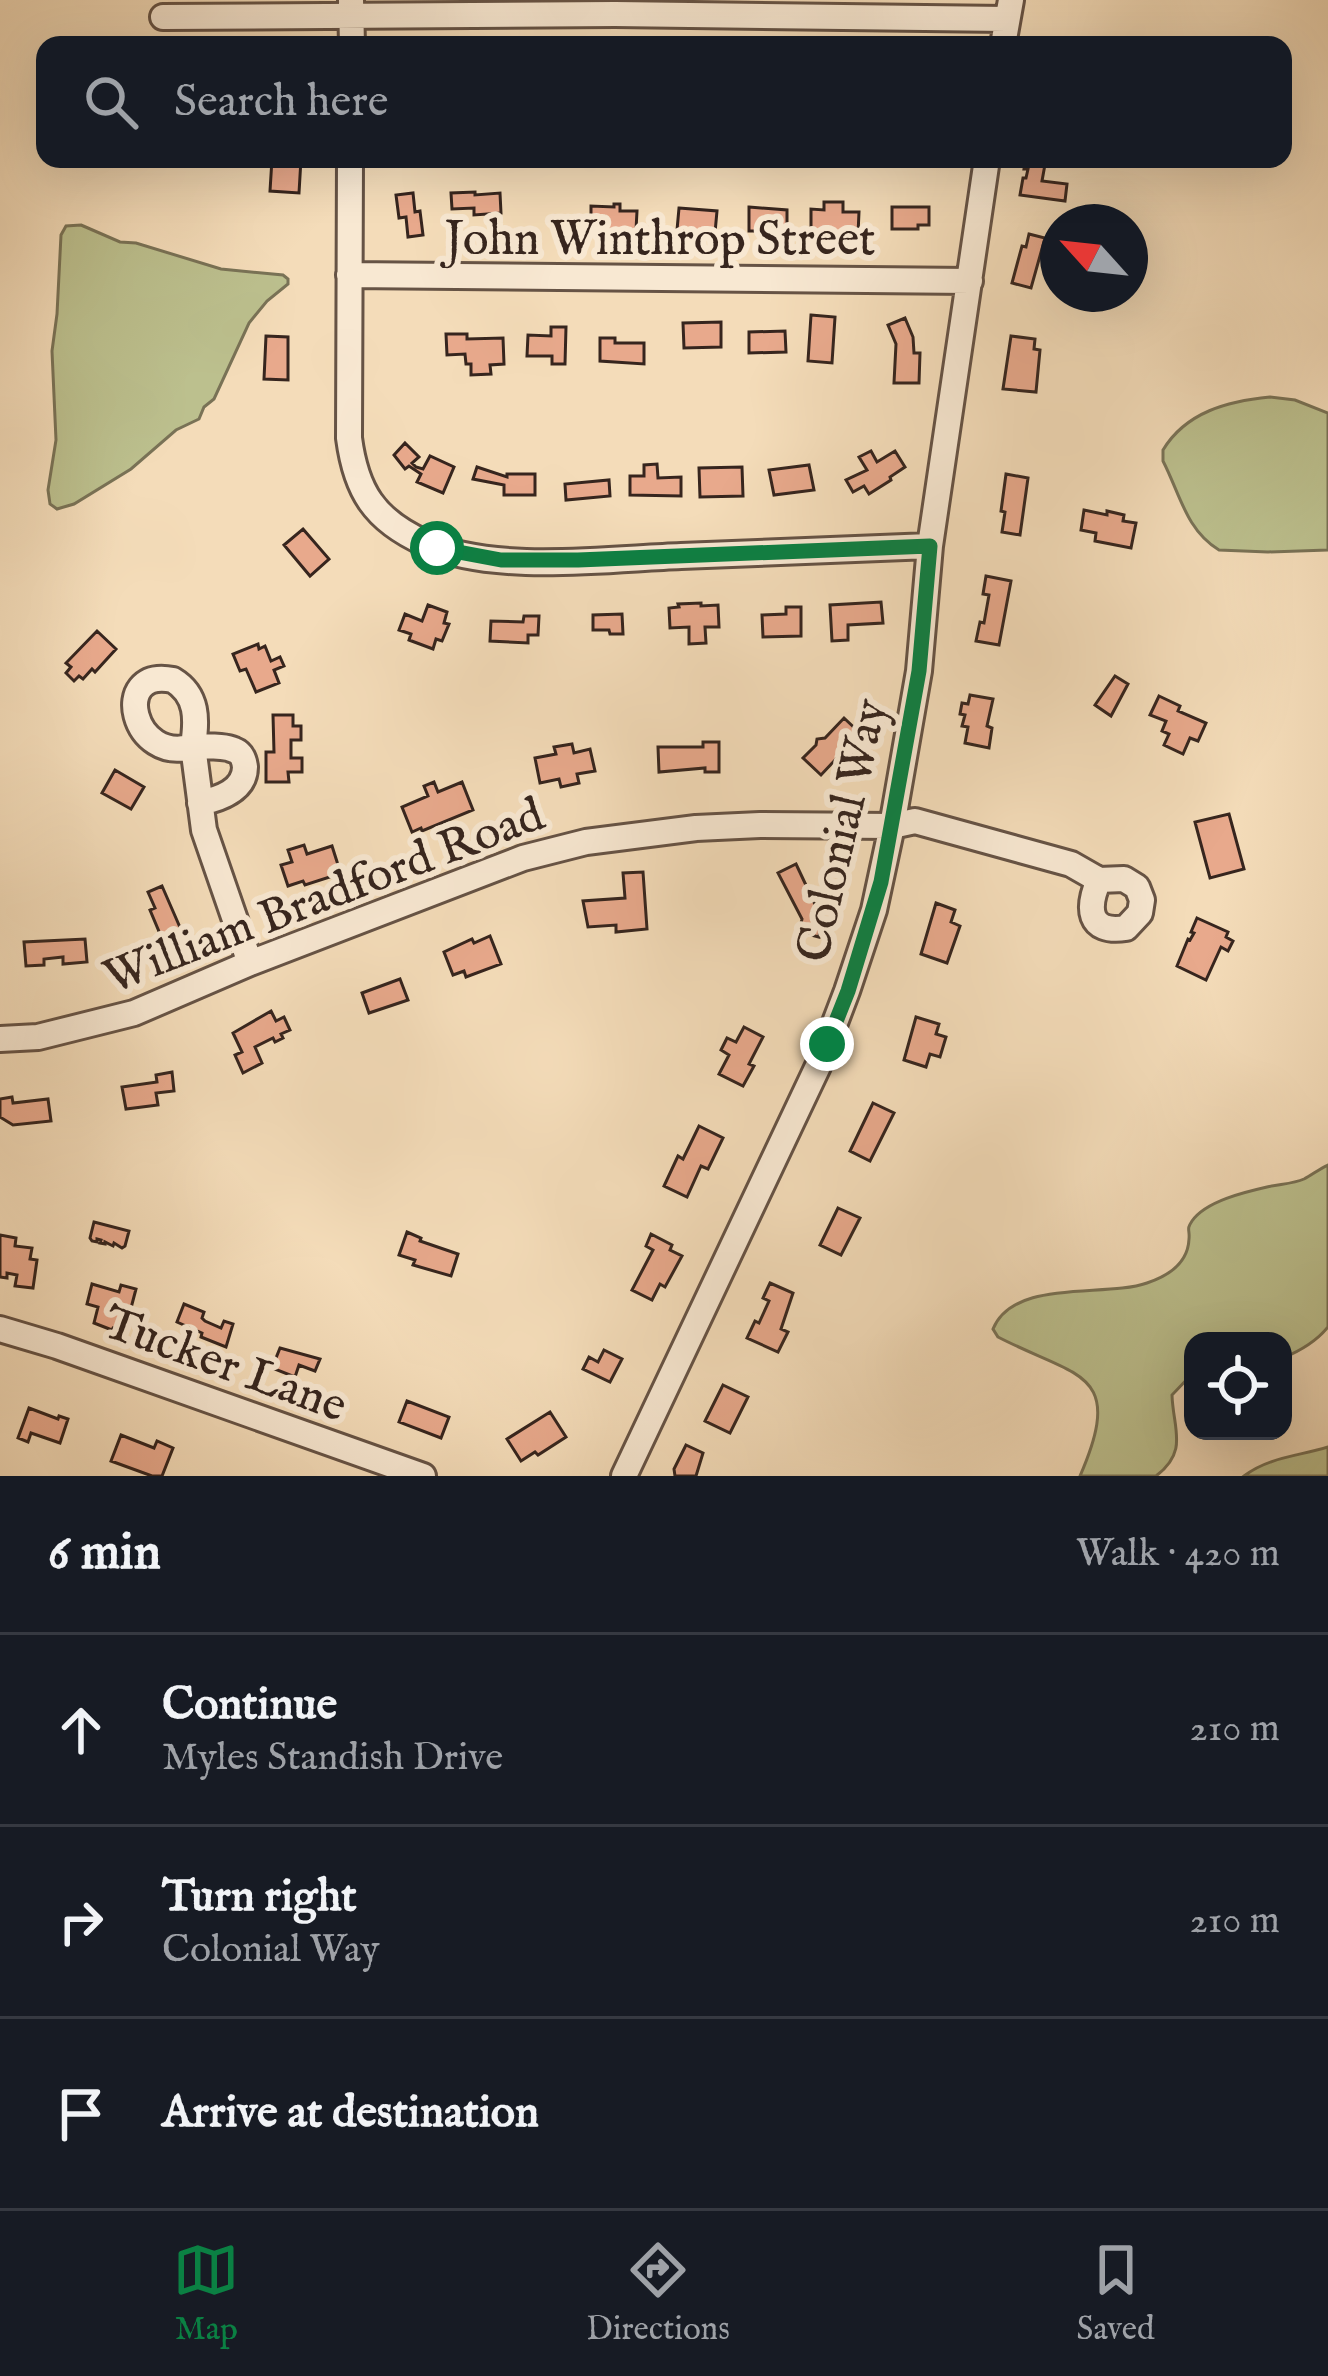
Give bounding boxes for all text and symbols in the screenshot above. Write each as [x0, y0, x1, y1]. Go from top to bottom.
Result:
search box [36, 36, 1292, 168]
icon: search [78, 69, 144, 135]
text: Search here [174, 74, 388, 131]
north arrow [1040, 204, 1148, 312]
street label: John Winthrop Street [440, 211, 875, 271]
route start [410, 521, 464, 575]
street label: Colonial Way [785, 693, 903, 968]
street label: William Bradford Road [96, 786, 553, 1009]
route end [800, 1017, 854, 1071]
street label: Tucker Lane [95, 1294, 354, 1437]
map controls [1184, 1332, 1292, 1440]
button: locate [1184, 1332, 1292, 1440]
text: 6 min [48, 1522, 161, 1587]
text: Walk · 420 m [1076, 1530, 1280, 1579]
text: Continue [162, 1677, 337, 1734]
icon: ahead [48, 1697, 114, 1763]
text: 210 m [1190, 1705, 1280, 1754]
text: Myles Standish Drive [162, 1734, 503, 1783]
text: Turn right [162, 1869, 357, 1926]
icon: right [48, 1889, 114, 1955]
text: 210 m [1190, 1897, 1280, 1946]
text: Colonial Way [162, 1926, 380, 1975]
icon: arrive [48, 2081, 114, 2147]
text: Arrive at destination [162, 2085, 539, 2142]
tab: Map [173, 2237, 239, 2351]
tab: Directions [586, 2237, 730, 2351]
tab: Saved [1077, 2237, 1155, 2351]

